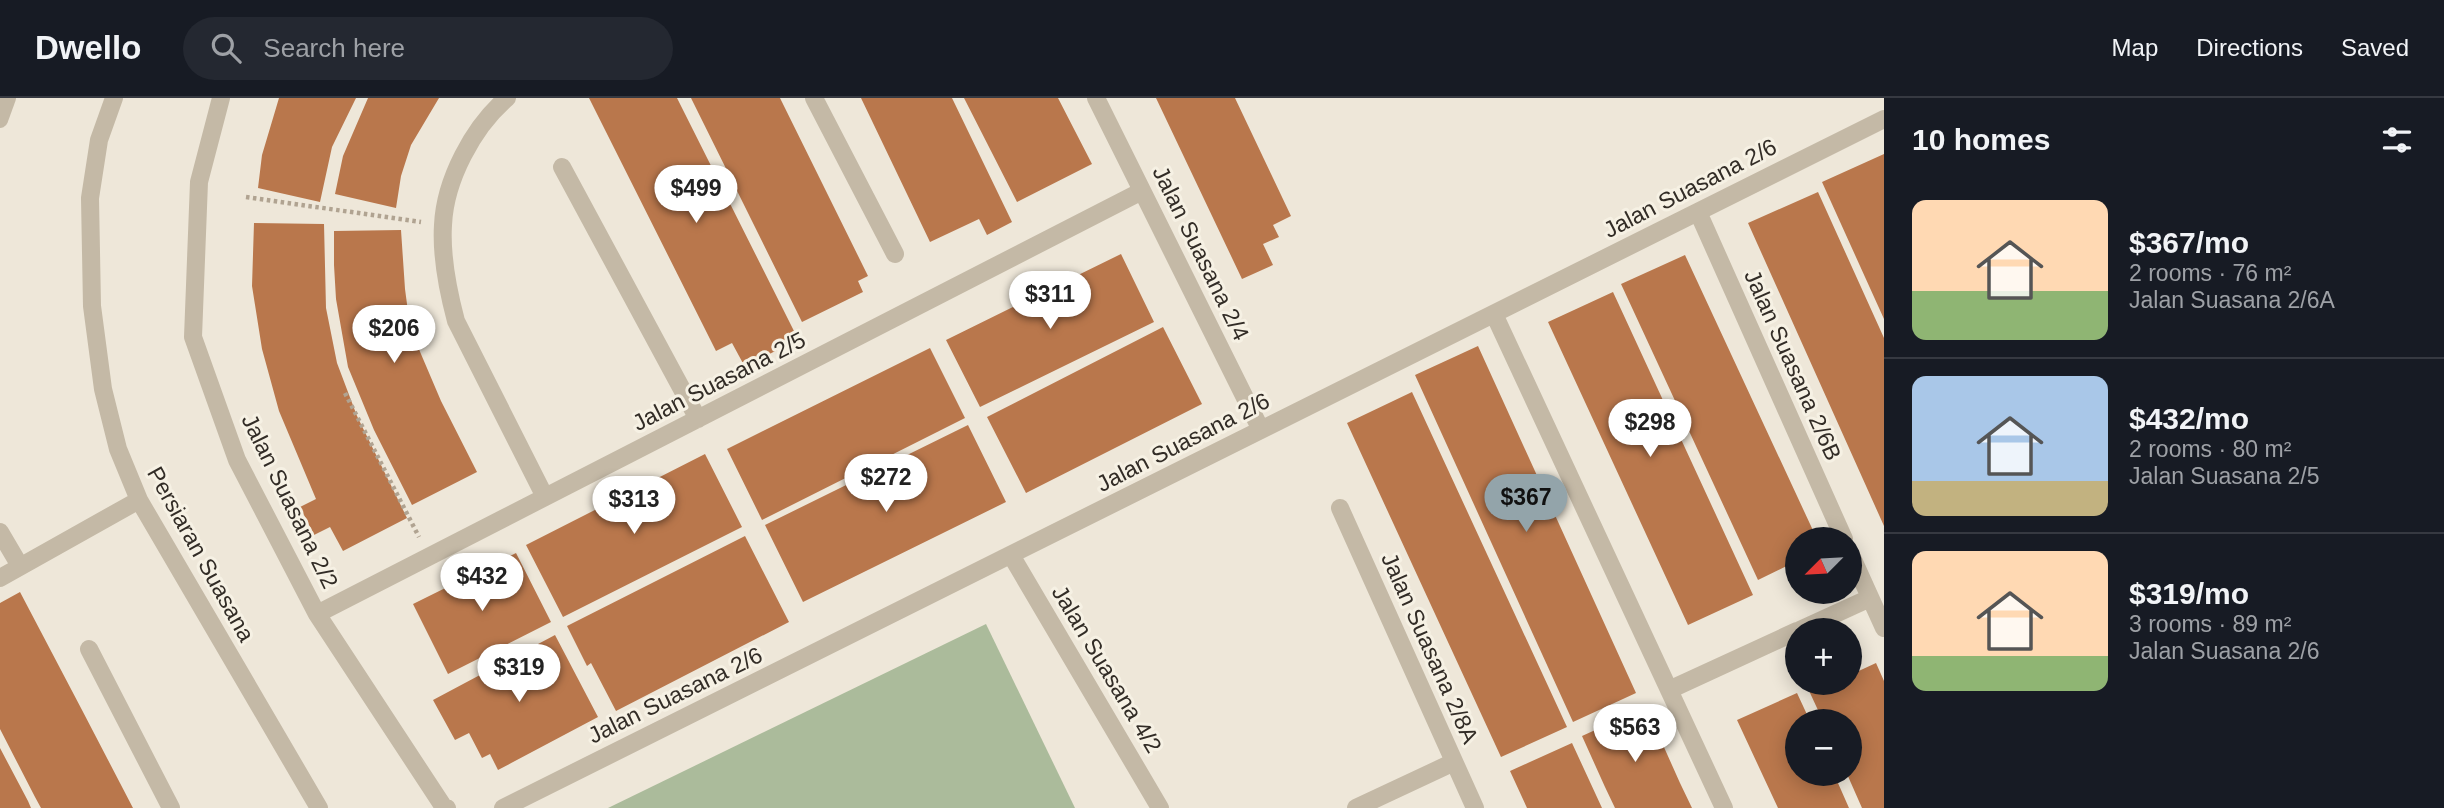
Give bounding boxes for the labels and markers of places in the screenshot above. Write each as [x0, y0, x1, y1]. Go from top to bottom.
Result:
pin: $499 [655, 166, 737, 225]
pin: $311 [1009, 272, 1091, 331]
pin: $206 [353, 306, 435, 365]
pin: $298 [1609, 400, 1691, 459]
pin: $272 [845, 454, 927, 514]
pin: $367 [1485, 474, 1567, 534]
pin: $313 [593, 476, 675, 536]
pin: $432 [441, 554, 523, 613]
pin: $319 [478, 644, 560, 704]
pin: $563 [1594, 704, 1676, 764]

